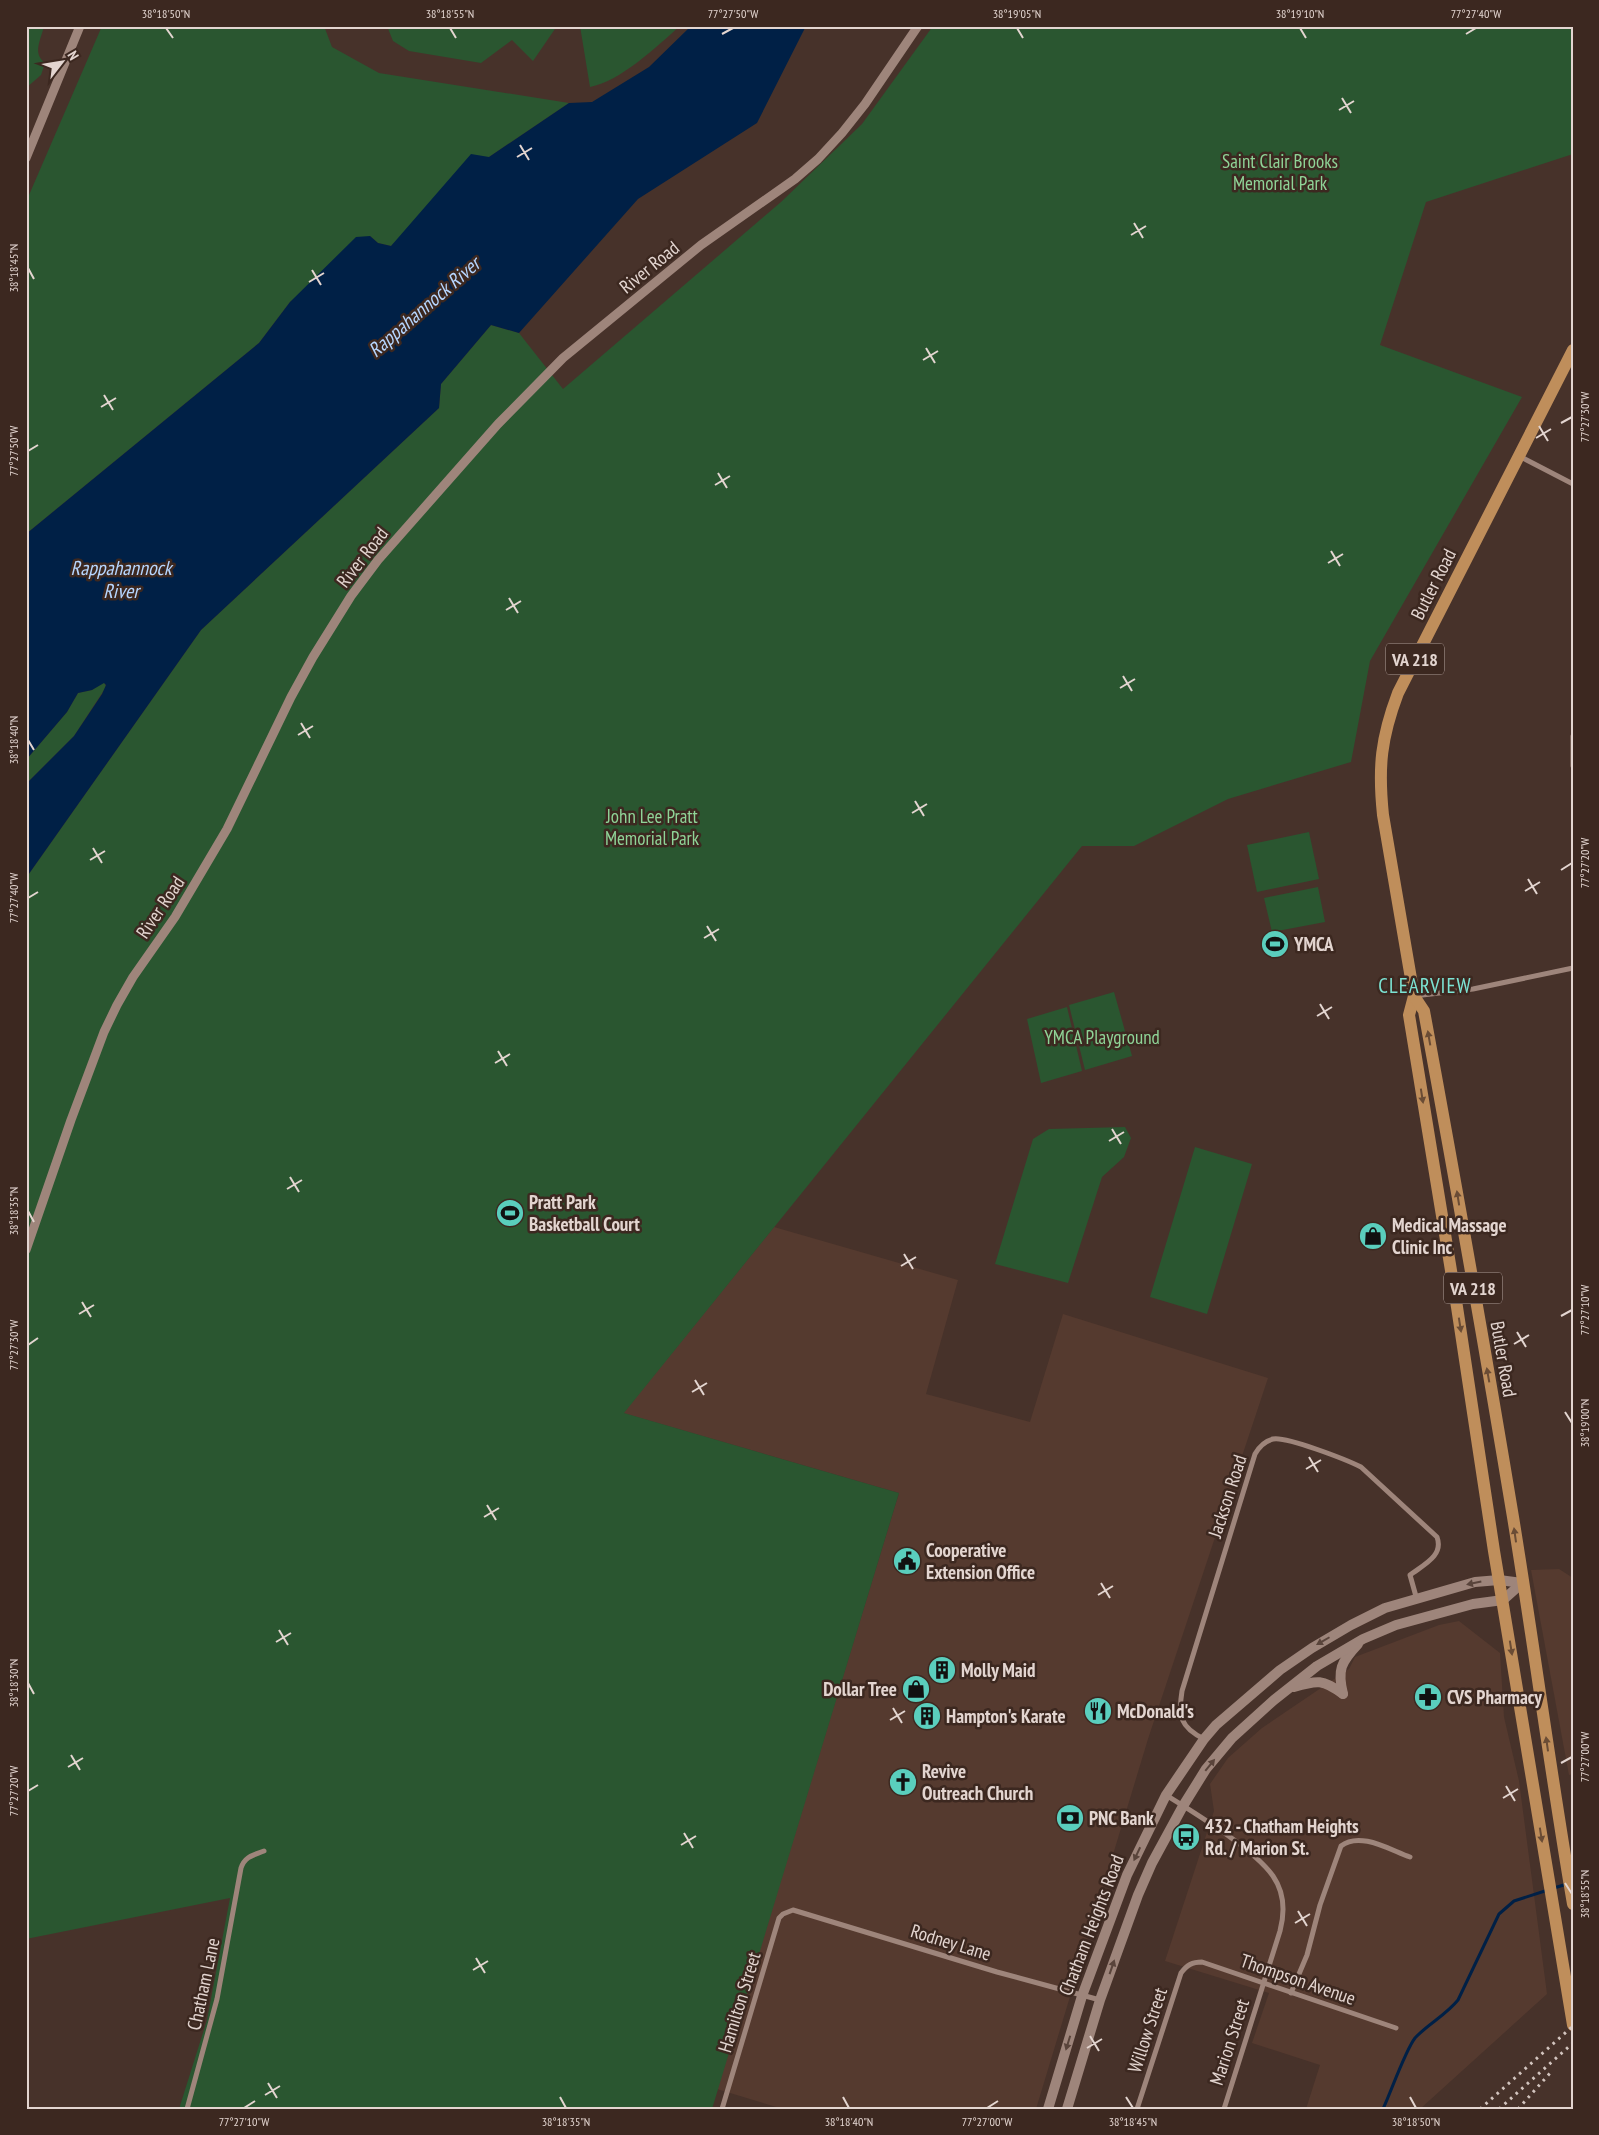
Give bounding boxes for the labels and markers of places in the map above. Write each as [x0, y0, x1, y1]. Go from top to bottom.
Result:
sports icon: YMCA [1260, 929, 1290, 959]
place label: YMCA [1293, 932, 1334, 956]
place label: Pratt Park Basketball Court [529, 1190, 640, 1236]
sports icon: Pratt Park Basketball Court [495, 1198, 525, 1228]
place label: Medical Massage Clinic Inc [1392, 1213, 1507, 1259]
shop icon: Medical Massage Clinic Inc [1358, 1221, 1388, 1251]
place label: Cooperative Extension Office [926, 1538, 1035, 1584]
public building icon: Cooperative Extension Office [892, 1546, 922, 1576]
building icon: Molly Maid [927, 1655, 957, 1685]
place label: Molly Maid [961, 1658, 1035, 1682]
shop icon: Dollar Tree [901, 1674, 931, 1704]
place label: Dollar Tree [823, 1677, 897, 1701]
pharmacy icon: CVS Pharmacy [1413, 1682, 1443, 1712]
place label: CVS Pharmacy [1447, 1685, 1542, 1709]
restaurant icon: McDonald's [1083, 1696, 1113, 1726]
place label: McDonald's [1117, 1699, 1194, 1723]
building icon: Hampton's Karate [912, 1701, 942, 1731]
place label: Hampton's Karate [946, 1704, 1066, 1728]
place label: Revive Outreach Church [922, 1759, 1033, 1805]
church icon: Revive Outreach Church [888, 1767, 918, 1797]
bank icon: PNC Bank [1055, 1803, 1085, 1833]
place label: PNC Bank [1089, 1806, 1154, 1830]
place label: 432 - Chatham Heights Rd. / Marion St. [1205, 1814, 1359, 1860]
bus stop icon: 432 - Chatham Heights Rd. / Marion St. [1171, 1822, 1201, 1852]

